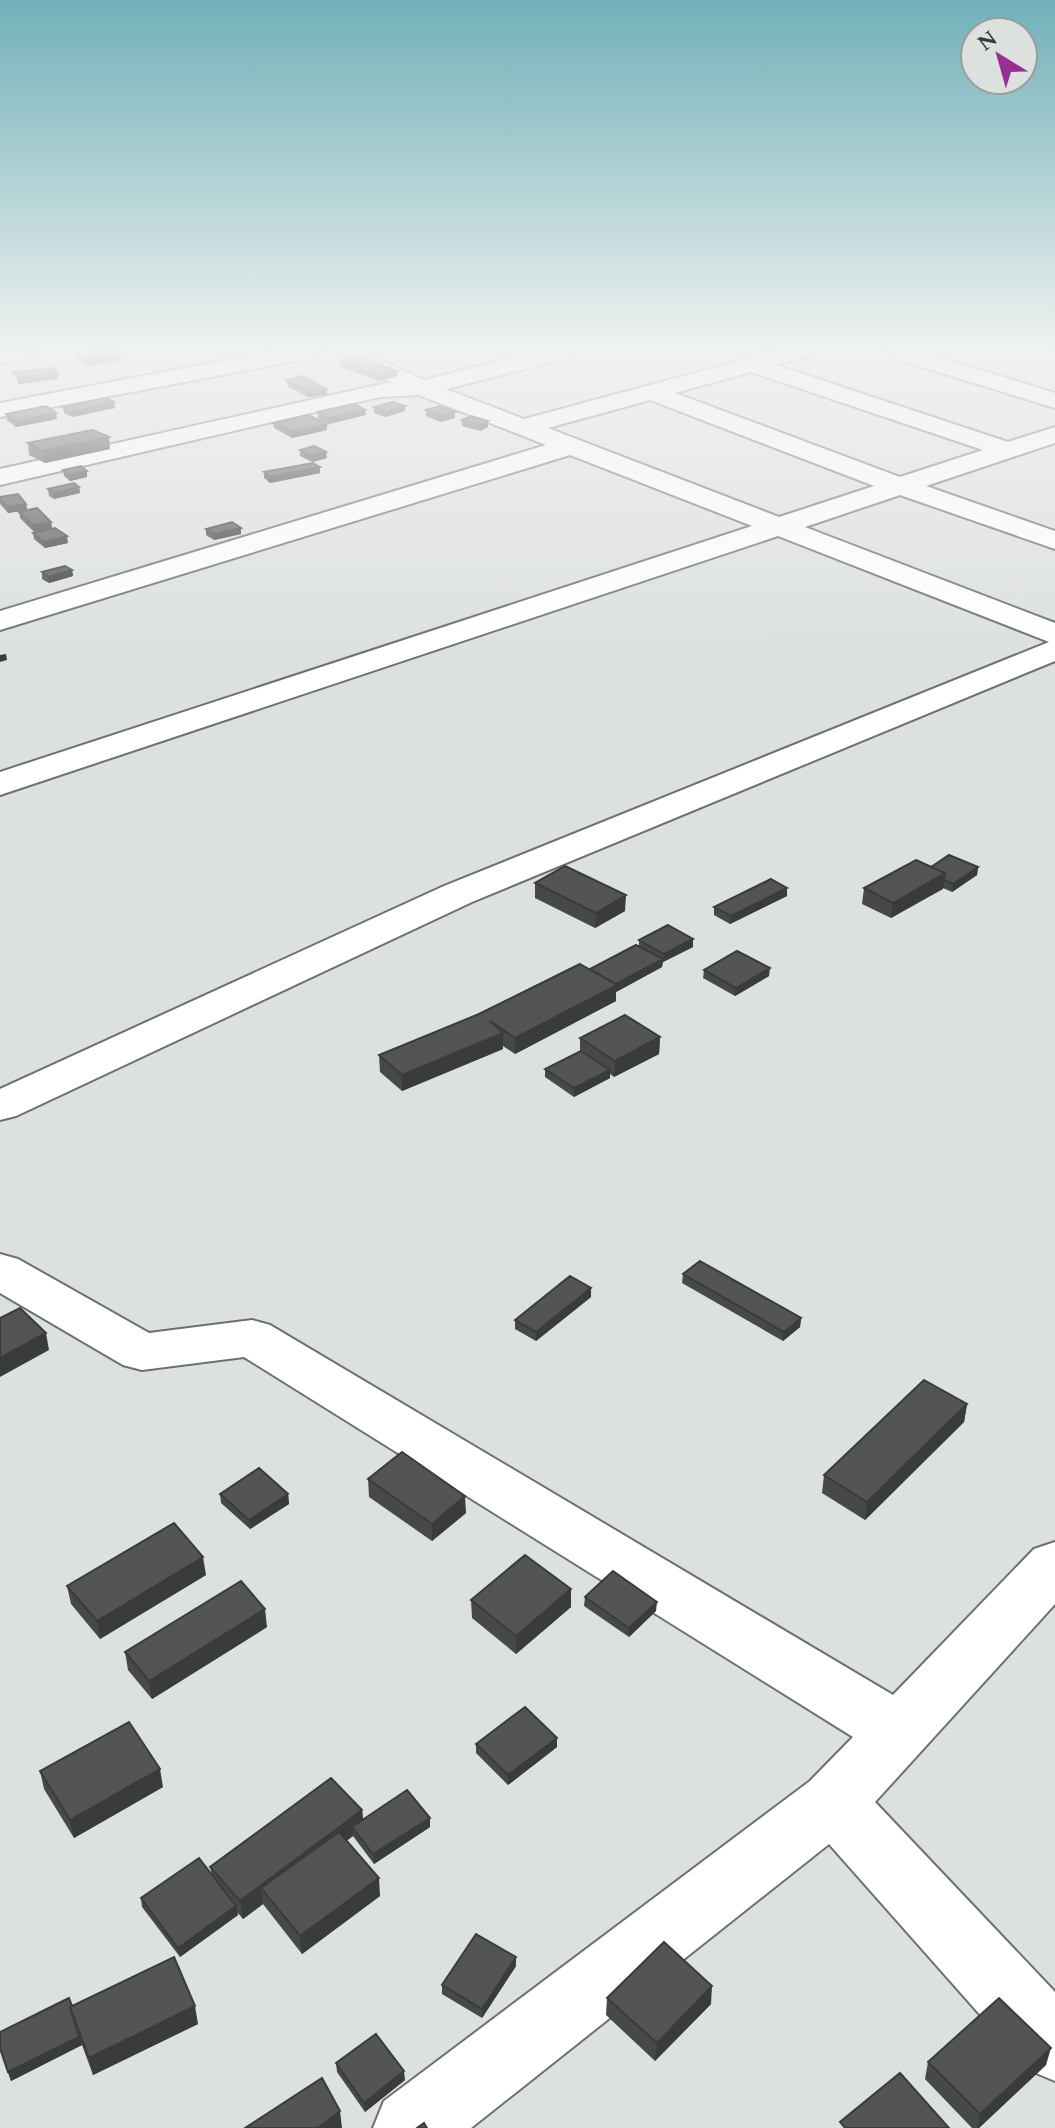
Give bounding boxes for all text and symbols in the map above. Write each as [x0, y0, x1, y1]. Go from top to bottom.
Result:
north arrow [959, 16, 1039, 96]
text: N [971, 23, 1005, 60]

